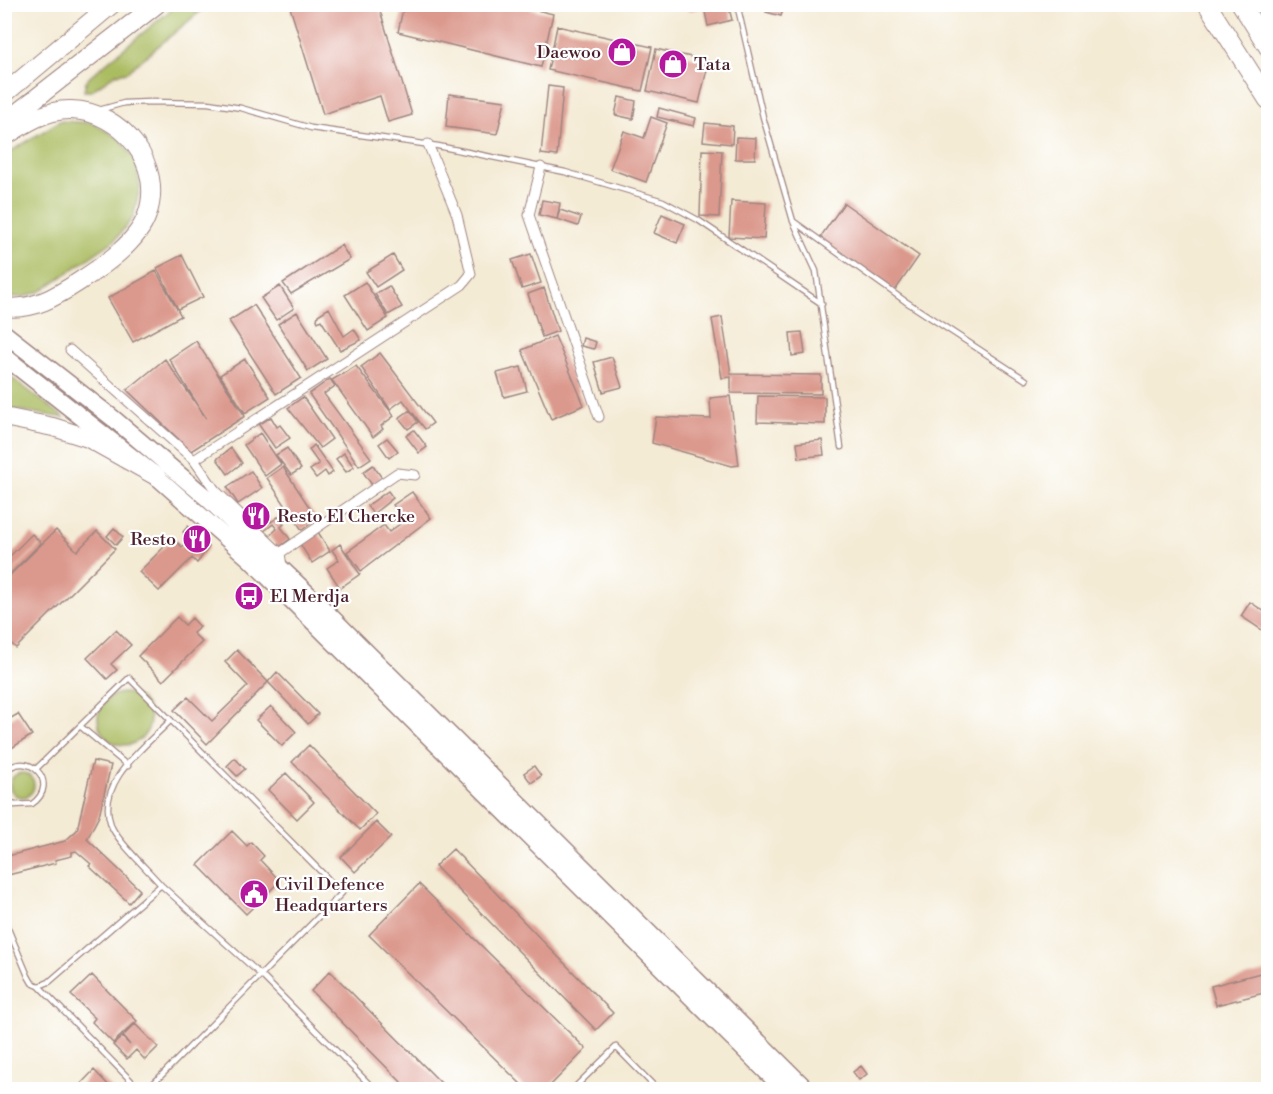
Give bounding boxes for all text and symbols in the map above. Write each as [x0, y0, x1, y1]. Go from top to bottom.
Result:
shop icon: Daewoo [606, 36, 638, 68]
place label: Daewoo [536, 41, 601, 64]
shop icon: Tata [657, 48, 689, 80]
place label: Tata [694, 53, 731, 76]
restaurant icon: Resto El Chercke [240, 500, 272, 532]
place label: Resto El Chercke [277, 505, 415, 528]
restaurant icon: Resto [181, 523, 213, 555]
place label: Resto [130, 528, 176, 551]
bus stop icon: El Merdja [233, 580, 265, 612]
place label: El Merdja [270, 585, 350, 608]
place label: Civil Defence Headquarters [275, 873, 388, 917]
public building icon: Civil Defence Headquarters [238, 878, 270, 910]

